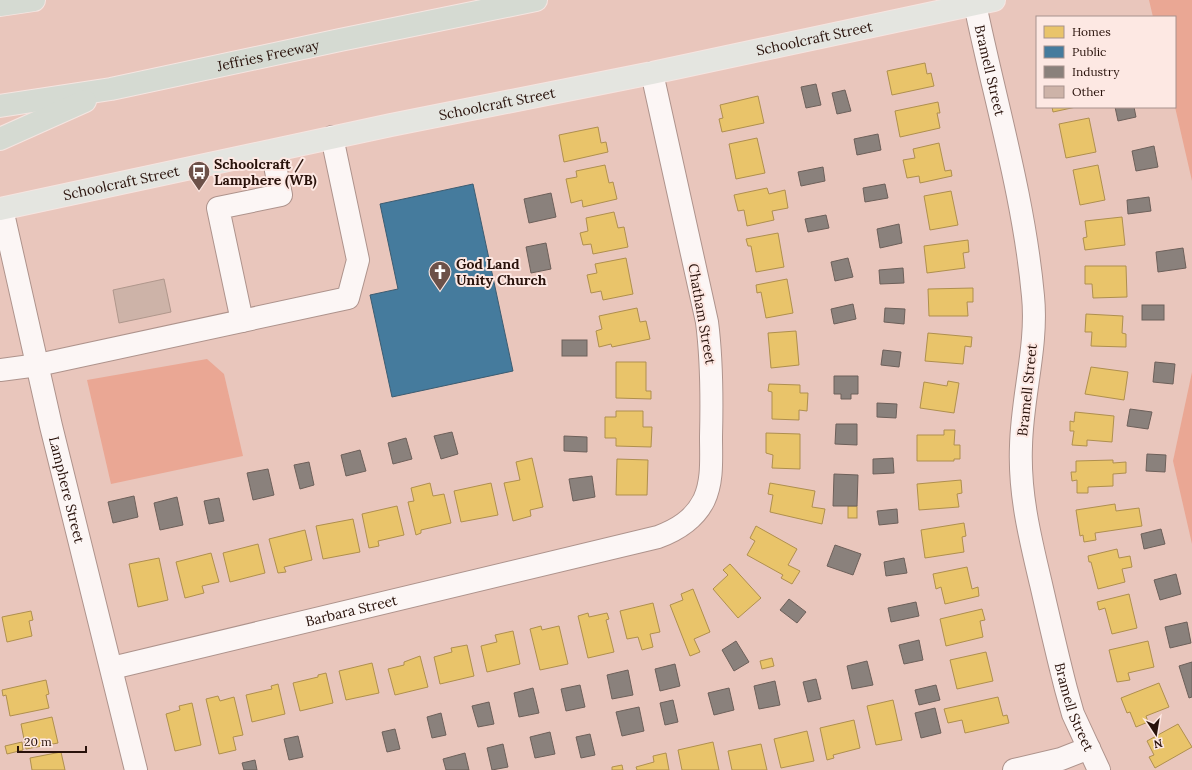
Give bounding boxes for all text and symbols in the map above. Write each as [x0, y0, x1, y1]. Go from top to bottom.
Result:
legend [1036, 16, 1176, 108]
street label: Schoolcraft Street [755, 17, 875, 60]
street label: Bramell Street [971, 23, 1009, 118]
text: Homes [1072, 24, 1111, 39]
street label: Jeffries Freeway [214, 36, 322, 75]
text: Public [1072, 44, 1106, 59]
text: Industry [1072, 64, 1120, 79]
street label: Schoolcraft Street [437, 83, 557, 124]
text: Other [1072, 84, 1106, 99]
place label: Schoolcraft / Lamphere (WB) [214, 155, 317, 189]
bus stop icon: Schoolcraft / Lamphere (WB) [186, 159, 212, 192]
street label: Schoolcraft Street [61, 162, 182, 204]
place label: God Land Unity Church [456, 255, 547, 289]
church icon: God Land Unity Church [427, 259, 453, 292]
street label: Chatham Street [684, 262, 720, 366]
street label: Bramell Street [1013, 342, 1041, 437]
street label: Lamphere Street [45, 434, 89, 545]
street label: Barbara Street [303, 591, 400, 630]
street label: Bramell Street [1051, 661, 1098, 755]
north arrow [1136, 714, 1176, 754]
scale bar [18, 728, 86, 754]
text: 20 m [24, 734, 52, 749]
text: N [1152, 736, 1164, 752]

